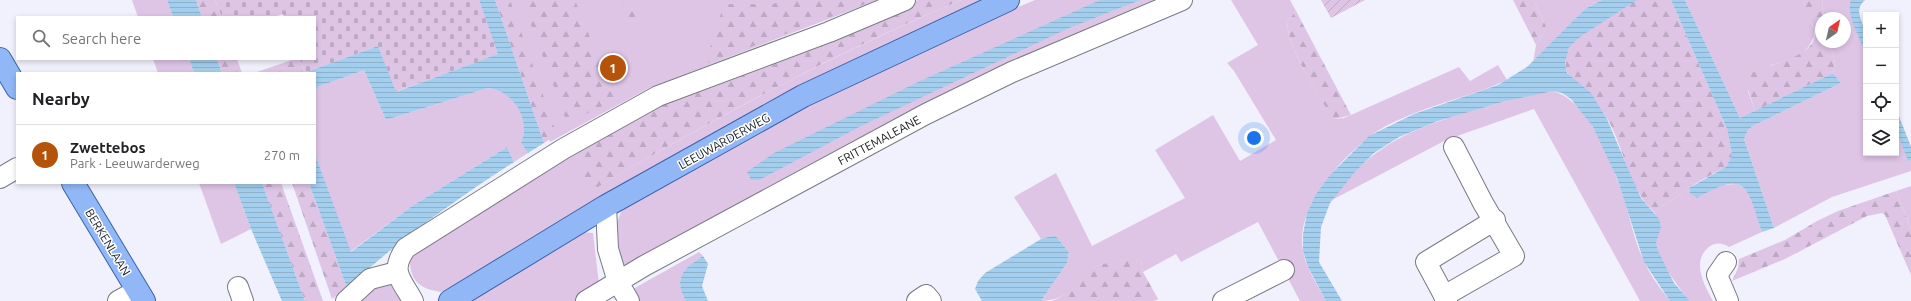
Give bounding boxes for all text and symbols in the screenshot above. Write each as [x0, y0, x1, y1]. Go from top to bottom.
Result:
north arrow [1815, 12, 1851, 48]
map controls [1863, 12, 1899, 156]
button: + [1863, 12, 1899, 48]
search box [16, 16, 316, 60]
icon: search [30, 27, 52, 49]
text: Search here [62, 30, 141, 47]
button: − [1863, 48, 1899, 84]
pin: 1 [600, 53, 626, 83]
button: locate [1863, 84, 1899, 120]
text: Nearby [32, 89, 90, 108]
street label: LEEUWARDERWEG [676, 111, 772, 171]
street label: FRITTEMALEANE [836, 113, 923, 167]
button: layers [1863, 120, 1899, 156]
your location [1244, 128, 1264, 148]
text: Zwettebos [70, 139, 146, 156]
text: 1 [41, 148, 49, 162]
text: 270 m [264, 148, 300, 162]
text: Park · Leeuwarderweg [70, 156, 200, 170]
street label: BERKENLAAN [83, 206, 133, 278]

